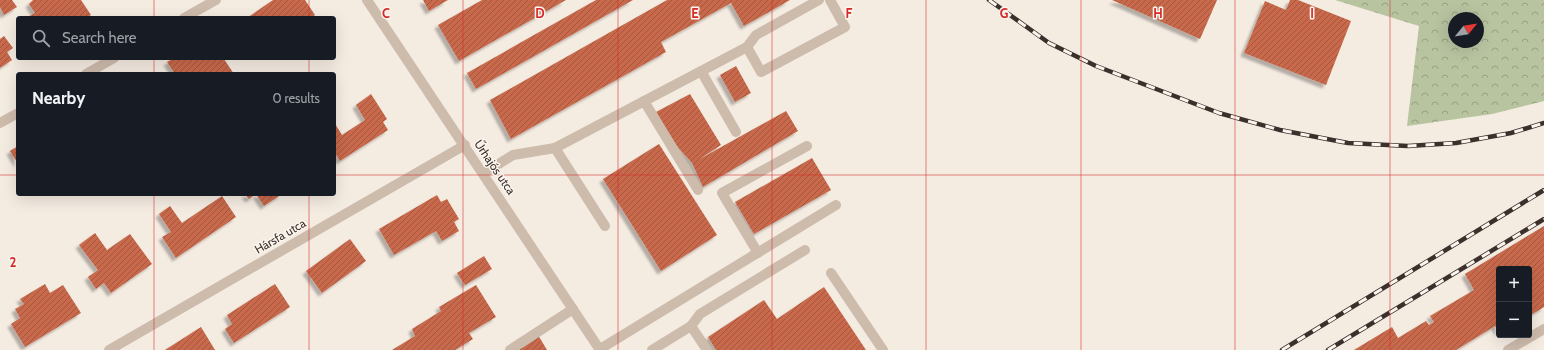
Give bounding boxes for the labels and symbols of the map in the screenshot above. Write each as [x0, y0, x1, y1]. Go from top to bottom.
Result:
text: C [382, 5, 390, 21]
text: D [535, 5, 545, 21]
text: E [691, 5, 699, 21]
text: F [846, 5, 853, 21]
text: G [1000, 5, 1009, 21]
text: H [1153, 5, 1163, 21]
text: I [1310, 5, 1314, 21]
north arrow [1448, 12, 1484, 48]
street label: Űrhajós utca [471, 137, 519, 198]
street label: Hársfa utca [252, 215, 309, 257]
text: 2 [10, 254, 17, 270]

